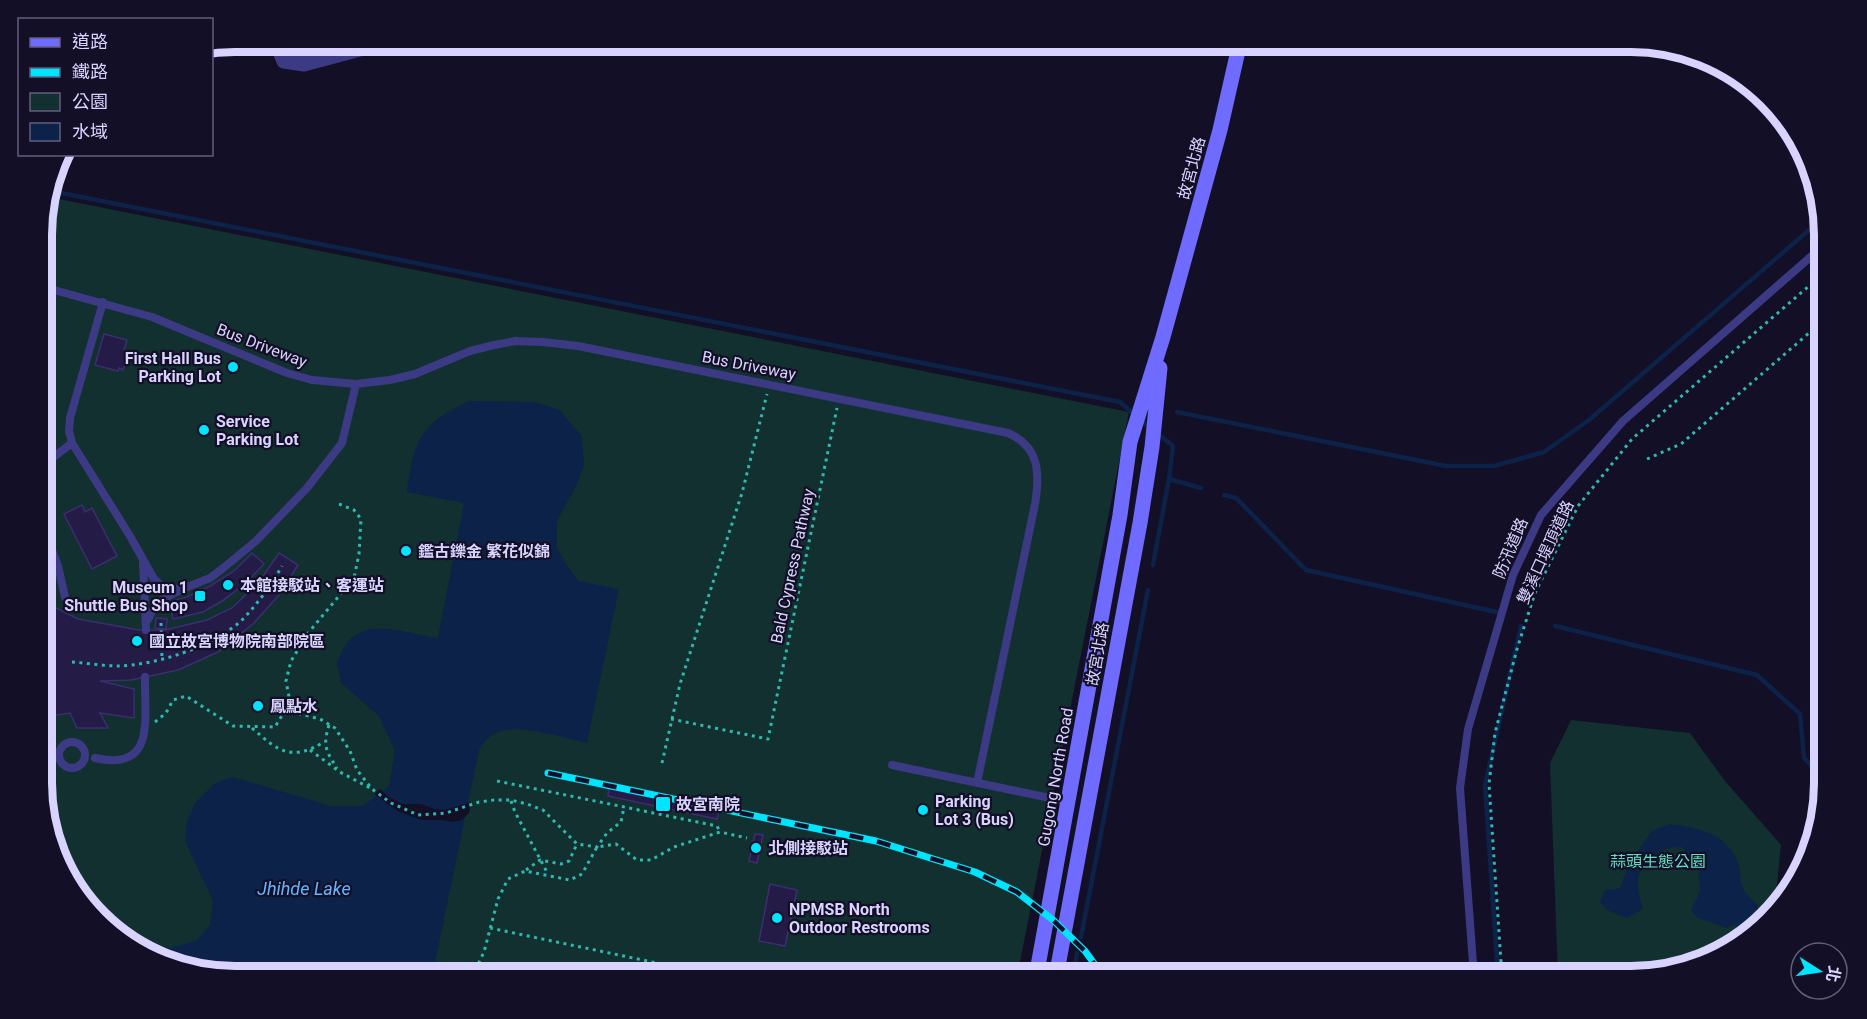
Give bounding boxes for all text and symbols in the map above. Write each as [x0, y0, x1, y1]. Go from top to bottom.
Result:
legend [18, 18, 213, 156]
text: 道路 [72, 31, 108, 52]
text: 鐵路 [72, 61, 108, 82]
text: 公園 [72, 91, 108, 112]
text: 水域 [72, 121, 108, 142]
street label: 故宮北路 [1174, 135, 1209, 202]
street label: Bus Driveway [214, 320, 310, 372]
street label: Bus Driveway [700, 347, 798, 384]
place label: First Hall Bus Parking Lot [125, 349, 222, 386]
marker: First Hall Bus Parking Lot [226, 360, 240, 374]
place label: Service Parking Lot [216, 412, 299, 449]
marker: Service Parking Lot [197, 423, 211, 437]
street label: Bald Cypress Pathway [767, 487, 818, 645]
street label: 雙溪口堤頂道路 [1513, 497, 1578, 607]
street label: 防汛道路 [1489, 515, 1532, 581]
place label: 鑑古鑠金 繁花似錦 [418, 542, 550, 561]
marker: 鑑古鑠金 繁花似錦 [399, 544, 413, 558]
place label: 本館接駁站、客運站 [240, 576, 384, 595]
place label: Museum 1 Shuttle Bus Shop [64, 578, 188, 615]
marker: 本館接駁站、客運站 [221, 578, 235, 592]
marker: Museum 1 Shuttle Bus Shop [193, 589, 207, 603]
street label: 故宮北路 [1083, 621, 1112, 687]
place label: 國立故宮博物院南部院區 [149, 632, 325, 651]
marker: 國立故宮博物院南部院區 [130, 634, 144, 648]
place label: 鳳點水 [270, 697, 318, 716]
marker: 鳳點水 [251, 699, 265, 713]
street label: Gugong North Road [1034, 706, 1077, 848]
place label: Parking Lot 3 (Bus) [935, 792, 1014, 829]
marker: 故宮南院 [654, 795, 672, 813]
place label: 故宮南院 [676, 795, 740, 814]
marker: Parking Lot 3 (Bus) [916, 803, 930, 817]
place label: 北側接駁站 [768, 839, 848, 858]
marker: 北側接駁站 [749, 841, 763, 855]
park label: 蒜頭生態公園 [1610, 852, 1706, 871]
water label: Jhihde Lake [257, 878, 351, 899]
place label: NPMSB North Outdoor Restrooms [789, 900, 930, 937]
marker: NPMSB North Outdoor Restrooms [770, 911, 784, 925]
north arrow [1789, 941, 1849, 1001]
text: 北 [1822, 964, 1844, 984]

